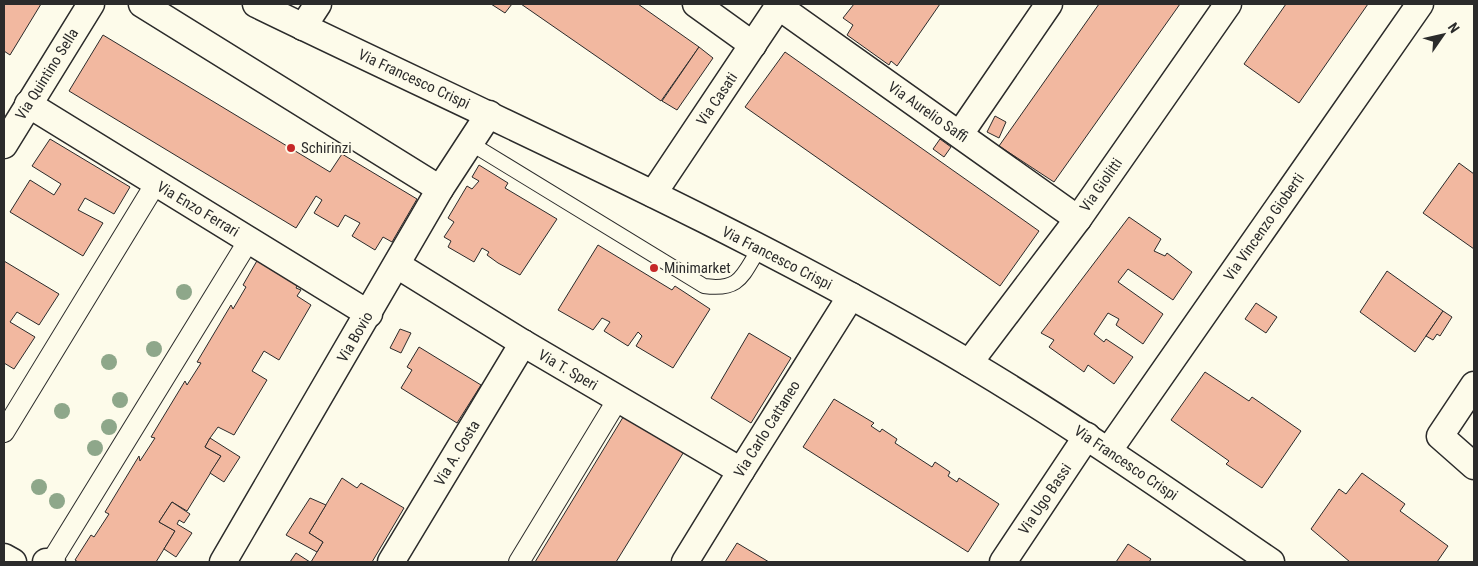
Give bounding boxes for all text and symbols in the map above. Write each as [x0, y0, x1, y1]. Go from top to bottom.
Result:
north arrow [1418, 10, 1468, 60]
text: N [1445, 20, 1463, 36]
street label: Via Quintino Sella [12, 25, 82, 123]
street label: Via Francesco Crispi [355, 45, 473, 113]
street label: Via Casati [693, 69, 741, 129]
street label: Via Aurelio Saffi [884, 78, 972, 146]
place label: Schirinzi [301, 139, 352, 157]
marker: Schirinzi [285, 142, 297, 154]
street label: Via Giolitti [1076, 155, 1126, 215]
street label: Via Vincenzo Gioberti [1220, 170, 1308, 284]
street label: Via Enzo Ferrari [154, 177, 242, 241]
street label: Via Francesco Crispi [719, 222, 835, 294]
place label: Minimarket [664, 259, 731, 277]
marker: Minimarket [648, 262, 660, 274]
street label: Via Bovio [333, 308, 377, 366]
street label: Via T. Speri [535, 346, 601, 394]
street label: Via Carlo Cattaneo [730, 377, 804, 481]
street label: Via A. Costa [430, 417, 484, 489]
street label: Via Francesco Crispi [1071, 422, 1181, 504]
street label: Via Ugo Bassi [1015, 460, 1075, 538]

